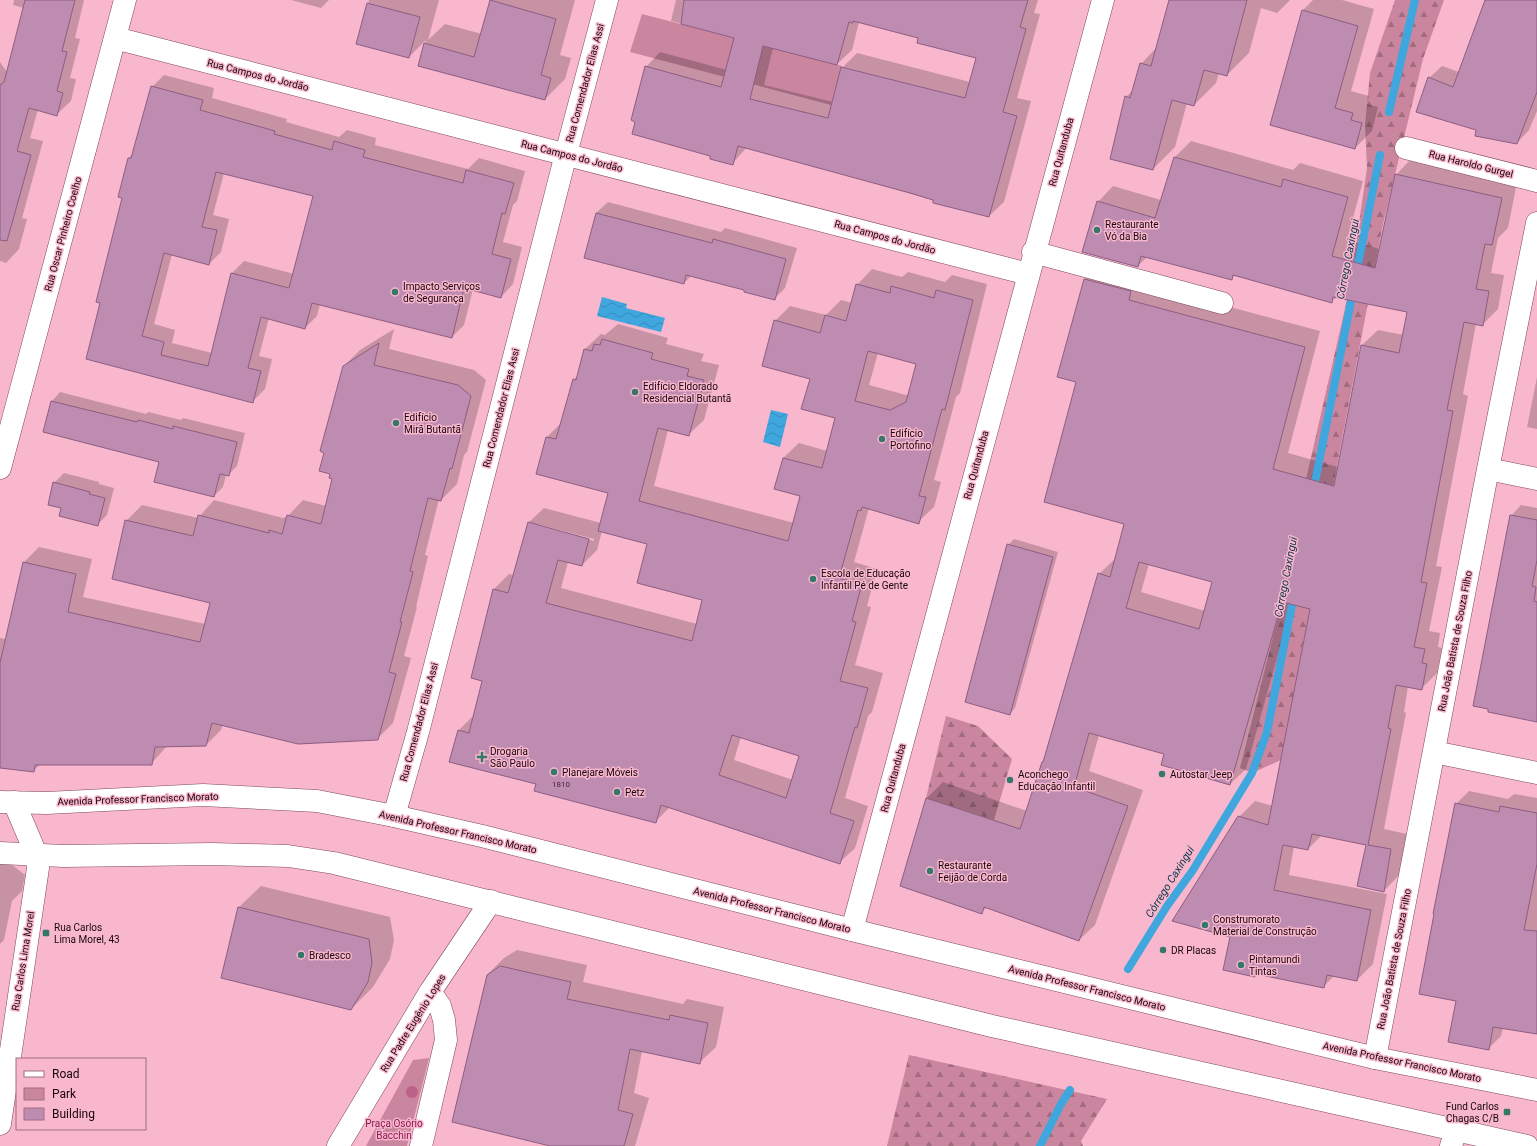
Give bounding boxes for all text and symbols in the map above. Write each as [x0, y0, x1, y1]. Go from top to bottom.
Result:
street label: Rua Comendador Elias Assi [564, 22, 606, 144]
street label: Rua Campos do Jordão [206, 57, 310, 93]
street label: Rua Quitanduba [1047, 116, 1075, 188]
street label: Rua Campos do Jordão [520, 138, 624, 174]
street label: Rua Haroldo Gurgel [1428, 148, 1514, 180]
street label: Rua Oscar Pinheiro Coelho [42, 175, 84, 293]
water label: Córrego Caxingui [1334, 217, 1362, 300]
street label: Rua Campos do Jordão [833, 218, 937, 256]
place label: Restaurante Vó da Bia [1105, 219, 1159, 242]
marker: Restaurante Vó da Bia [1092, 225, 1102, 235]
place label: Impacto Serviços de Segurança [403, 281, 480, 304]
marker: Impacto Serviços de Segurança [390, 287, 400, 297]
street label: Rua Comendador Elias Assi [481, 347, 521, 469]
place label: Edifício Eldorado Residencial Butantã [643, 381, 731, 404]
marker: Edifício Eldorado Residencial Butantã [630, 387, 640, 397]
place label: Edifício Mirã Butantã [404, 412, 461, 435]
marker: Edifício Mirã Butantã [391, 418, 401, 428]
place label: Edifício Portofino [890, 428, 932, 451]
street label: Rua Quitanduba [962, 429, 990, 501]
marker: Edifício Portofino [877, 434, 887, 444]
water label: Córrego Caxingui [1272, 535, 1300, 618]
place label: Escola de Educação Infantil Pé de Gente [821, 568, 911, 591]
street label: Rua João Batista de Souza Filho [1436, 569, 1474, 712]
marker: Escola de Educação Infantil Pé de Gente [808, 574, 818, 584]
street label: Rua Comendador Elias Assi [398, 661, 440, 783]
street label: Rua Quitanduba [879, 742, 907, 814]
place label: Drogaria São Paulo [490, 746, 535, 769]
marker: Drogaria São Paulo [477, 752, 487, 762]
marker: Planejare Móveis [549, 767, 559, 777]
place label: Planejare Móveis [562, 767, 638, 778]
place label: Aconchego Educação Infantil [1018, 769, 1095, 792]
marker: Autostar Jeep [1157, 769, 1167, 779]
place label: Autostar Jeep [1170, 769, 1233, 780]
marker: Aconchego Educação Infantil [1005, 775, 1015, 785]
house number: 1810 [552, 780, 570, 789]
marker: Petz [612, 787, 622, 797]
place label: Petz [625, 787, 645, 798]
street label: Avenida Professor Francisco Morato [57, 791, 219, 807]
street label: Avenida Professor Francisco Morato [378, 808, 538, 856]
water label: Córrego Caxingui [1143, 844, 1197, 920]
place label: Restaurante Feijão de Corda [938, 860, 1007, 883]
marker: Restaurante Feijão de Corda [925, 866, 935, 876]
street label: Avenida Professor Francisco Morato [692, 885, 852, 935]
street label: Rua João Batista de Souza Filho [1375, 887, 1413, 1030]
street label: Rua Carlos Lima Morel [10, 910, 36, 1012]
place label: Construmorato Material de Construção [1213, 914, 1317, 937]
marker: Construmorato Material de Construção [1200, 920, 1210, 930]
place label: Rua Carlos Lima Morel, 43 [54, 922, 120, 945]
marker: Rua Carlos Lima Morel, 43 [41, 928, 51, 938]
marker: DR Placas [1158, 945, 1168, 955]
place label: DR Placas [1171, 945, 1216, 956]
marker: Bradesco [296, 950, 306, 960]
place label: Bradesco [309, 950, 351, 961]
place label: Pintamundi Tintas [1249, 954, 1300, 977]
marker: Pintamundi Tintas [1236, 960, 1246, 970]
street label: Avenida Professor Francisco Morato [1007, 963, 1167, 1013]
street label: Rua Padre Eugênio Lopes [378, 972, 448, 1074]
street label: Avenida Professor Francisco Morato [1322, 1040, 1482, 1084]
legend [16, 1058, 146, 1130]
text: Road [52, 1067, 80, 1081]
text: Park [52, 1087, 77, 1101]
place label: Fund Carlos Chagas C/B [1446, 1101, 1499, 1124]
text: Building [52, 1107, 95, 1121]
marker: Fund Carlos Chagas C/B [1502, 1107, 1512, 1117]
park label: Praça Osório Bacchin [365, 1118, 423, 1141]

